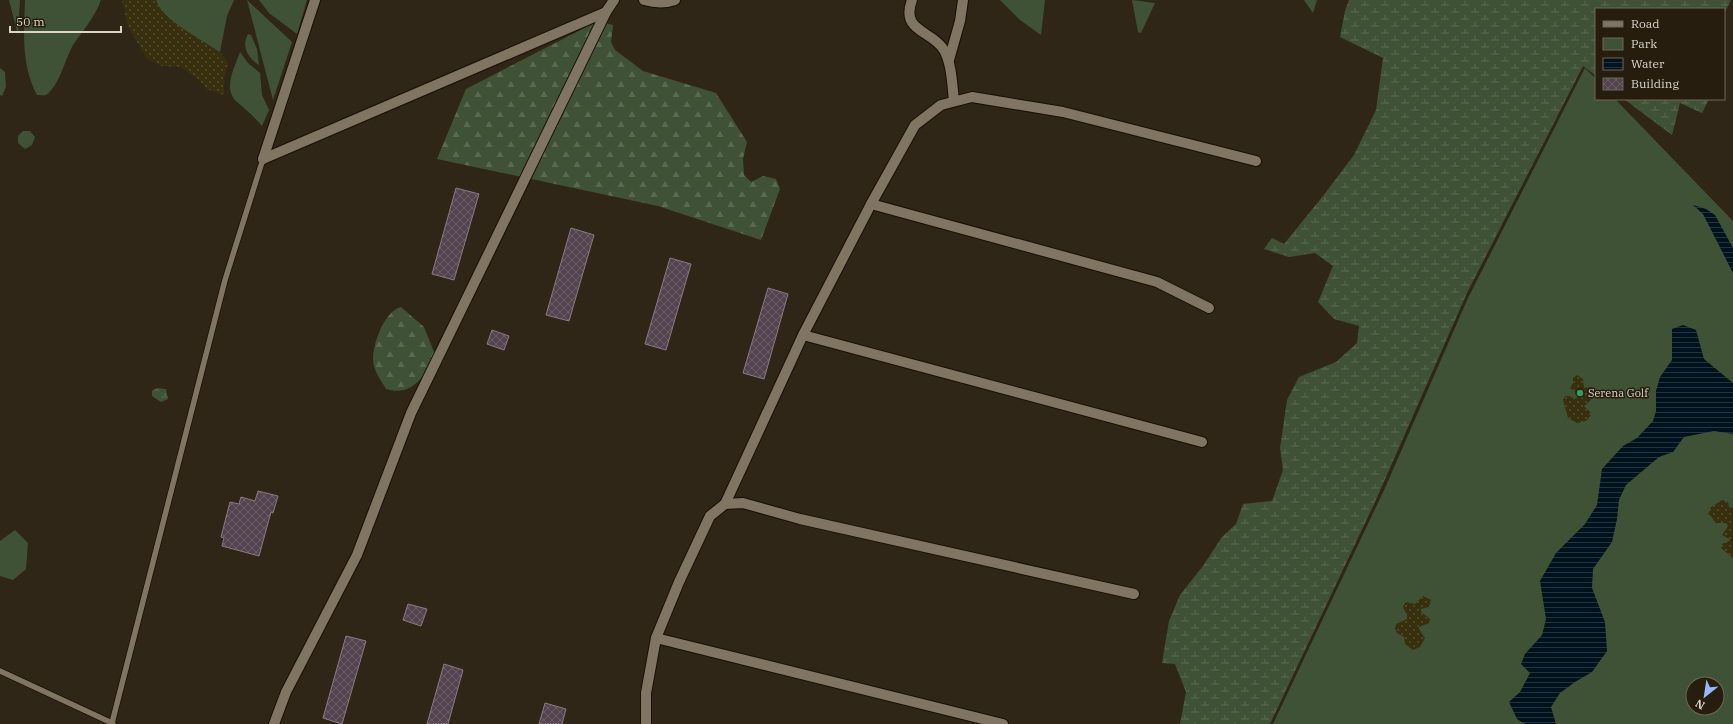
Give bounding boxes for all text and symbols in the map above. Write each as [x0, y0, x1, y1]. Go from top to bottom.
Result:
scale bar [10, 8, 121, 34]
legend [1595, 8, 1725, 100]
text: 50 m [16, 14, 45, 29]
text: Road [1631, 16, 1660, 31]
text: Park [1631, 36, 1657, 51]
text: Water [1631, 56, 1665, 71]
text: Building [1631, 76, 1679, 91]
place label: Serena Golf [1588, 386, 1649, 400]
marker: Serena Golf [1575, 388, 1585, 398]
north arrow [1685, 676, 1725, 716]
text: N [1692, 696, 1707, 713]

